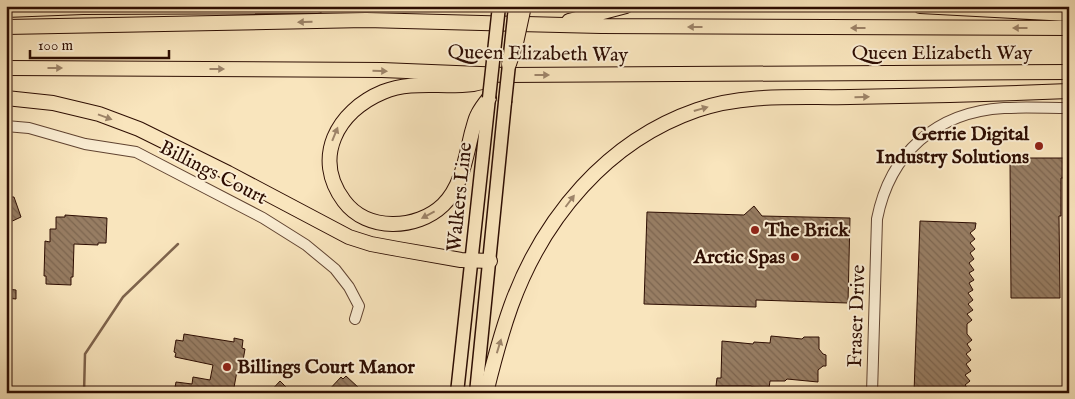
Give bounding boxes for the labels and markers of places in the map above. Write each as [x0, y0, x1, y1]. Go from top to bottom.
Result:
place label: Gerrie Digital Industry Solutions [876, 122, 1030, 170]
marker: Gerrie Digital Industry Solutions [1033, 140, 1045, 152]
place label: The Brick [764, 218, 850, 243]
marker: The Brick [749, 224, 761, 236]
place label: Arctic Spas [693, 245, 785, 270]
marker: Arctic Spas [789, 251, 801, 263]
place label: Billings Court Manor [237, 355, 416, 380]
marker: Billings Court Manor [221, 361, 233, 373]

